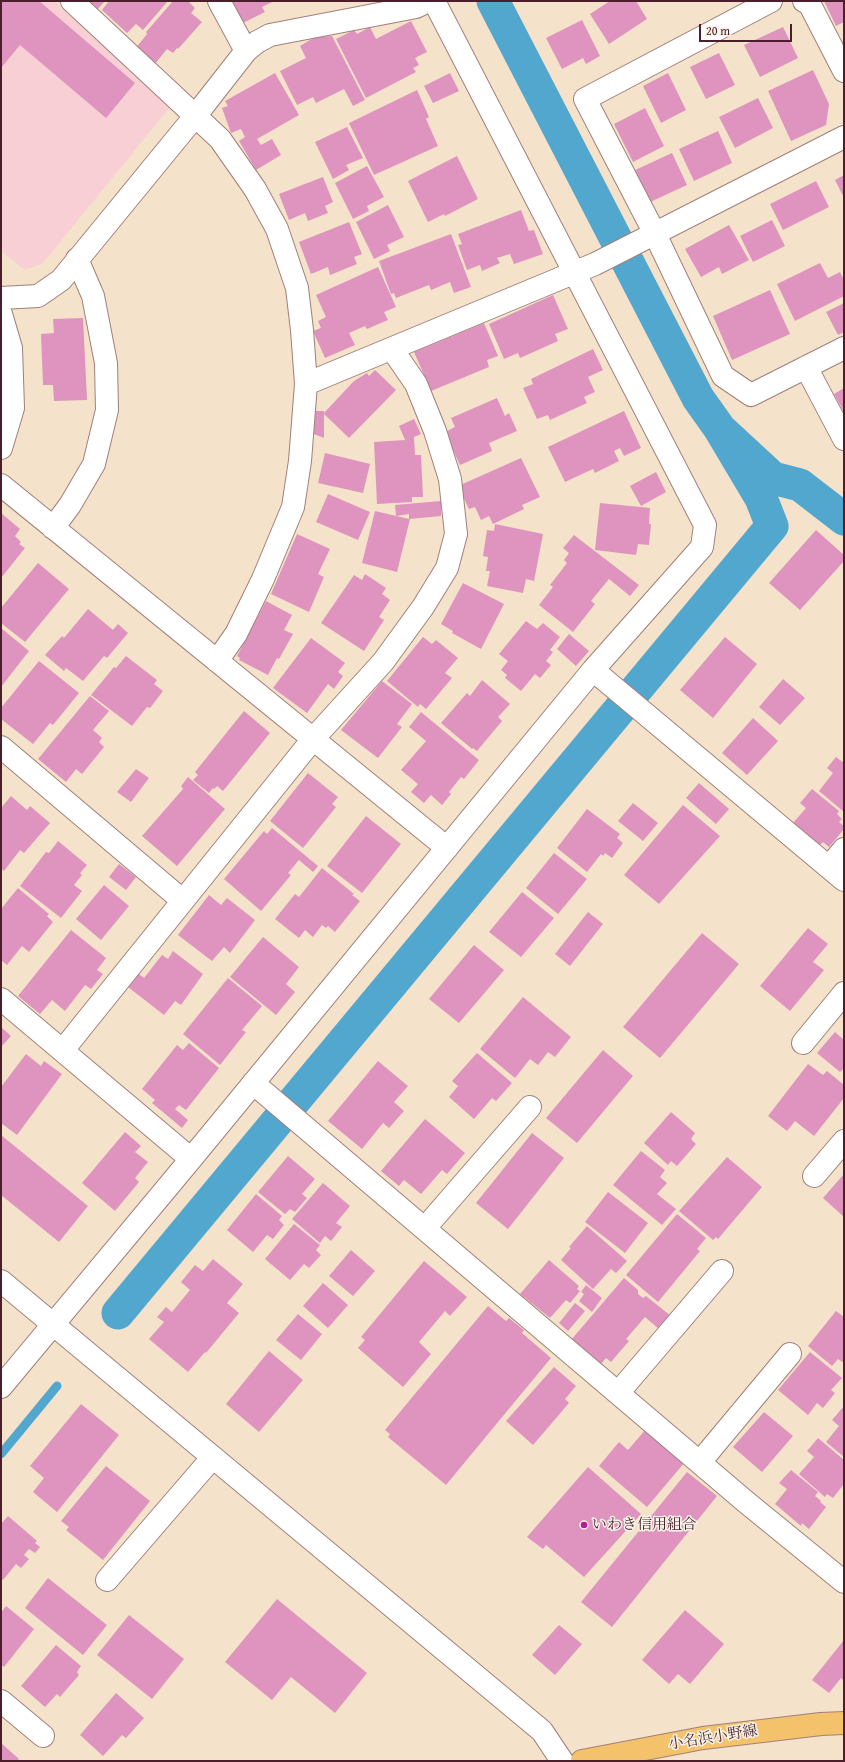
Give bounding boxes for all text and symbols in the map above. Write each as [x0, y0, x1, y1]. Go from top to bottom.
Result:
scale bar [701, 16, 794, 42]
text: 20 m [706, 22, 730, 39]
place label: いわき信用組合 [592, 1516, 697, 1534]
marker: いわき信用組合 [579, 1520, 589, 1530]
street label: 小名浜小野線 [667, 1722, 759, 1754]

